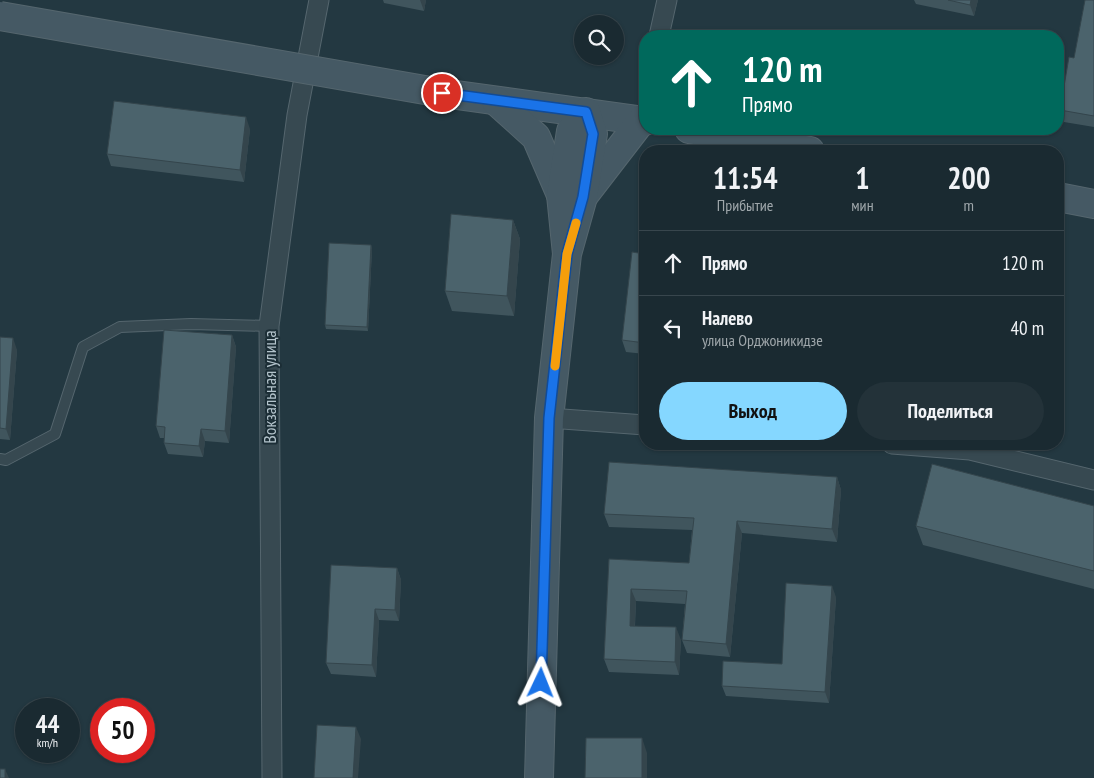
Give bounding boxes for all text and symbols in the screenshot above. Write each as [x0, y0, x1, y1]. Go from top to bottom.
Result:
map controls [574, 15, 624, 65]
button: search [574, 15, 624, 65]
text: 120 m [742, 46, 823, 92]
icon: ahead [659, 50, 724, 115]
pin [421, 72, 463, 114]
icon: arrive [428, 79, 456, 107]
text: Прямо [742, 90, 793, 118]
text: 11:54 [713, 158, 778, 197]
text: 1 [855, 158, 870, 197]
text: 200 [947, 158, 990, 197]
text: Прибытие [717, 195, 773, 215]
text: мин [851, 195, 874, 215]
text: m [964, 195, 974, 215]
icon: ahead [659, 249, 687, 277]
text: Прямо [702, 251, 747, 275]
text: 120 m [1002, 251, 1044, 275]
text: Налево [702, 306, 753, 330]
icon: left [659, 314, 687, 342]
text: 40 m [1011, 316, 1044, 340]
street label: Вокзальная улица [258, 330, 281, 444]
text: улица Орджоникидзе [702, 330, 823, 350]
button: Выход [659, 382, 847, 440]
button: Поделиться [857, 382, 1044, 440]
position arrow [514, 656, 566, 708]
speed limit sign: 50 [90, 698, 155, 763]
text: 44 [36, 708, 59, 740]
text: km/h [37, 735, 58, 750]

